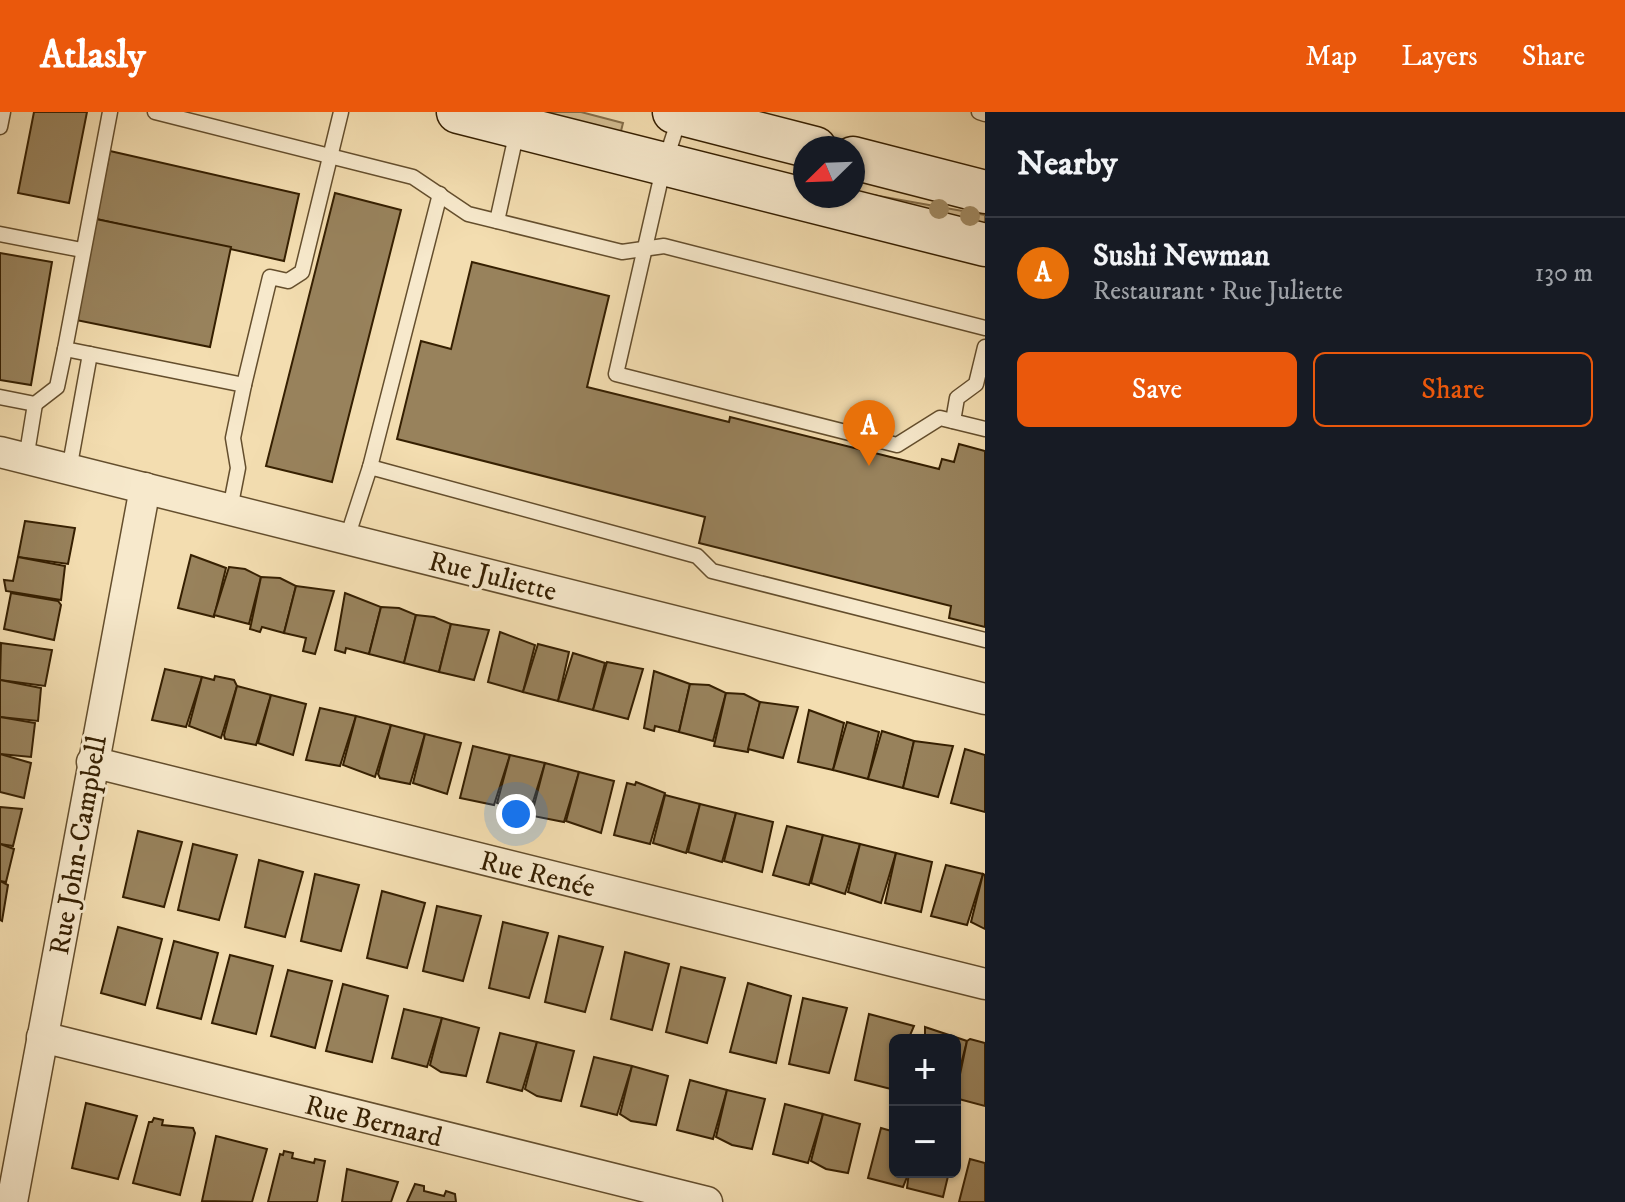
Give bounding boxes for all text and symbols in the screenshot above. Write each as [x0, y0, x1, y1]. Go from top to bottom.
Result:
text: Atlasly [40, 32, 146, 80]
text: Map [1306, 39, 1357, 74]
text: Layers [1401, 39, 1478, 74]
text: Share [1522, 39, 1585, 74]
north arrow [793, 136, 865, 208]
text: Nearby [1017, 143, 1118, 185]
text: Sushi Newman [1093, 238, 1270, 275]
text: A [1035, 257, 1051, 290]
text: 130 m [1535, 257, 1593, 290]
text: Restaurant · Rue Juliette [1093, 275, 1343, 308]
button: Save [1017, 352, 1297, 427]
button: Share [1313, 352, 1593, 427]
pin: A [843, 400, 895, 466]
street label: Rue Juliette [425, 544, 560, 609]
street label: Rue John-Campbell [42, 732, 115, 957]
your location [496, 794, 536, 834]
street label: Rue Renée [476, 843, 599, 906]
map controls [889, 1034, 961, 1178]
button: + [889, 1034, 961, 1106]
street label: Rue Bernard [301, 1088, 446, 1155]
button: − [889, 1106, 961, 1178]

